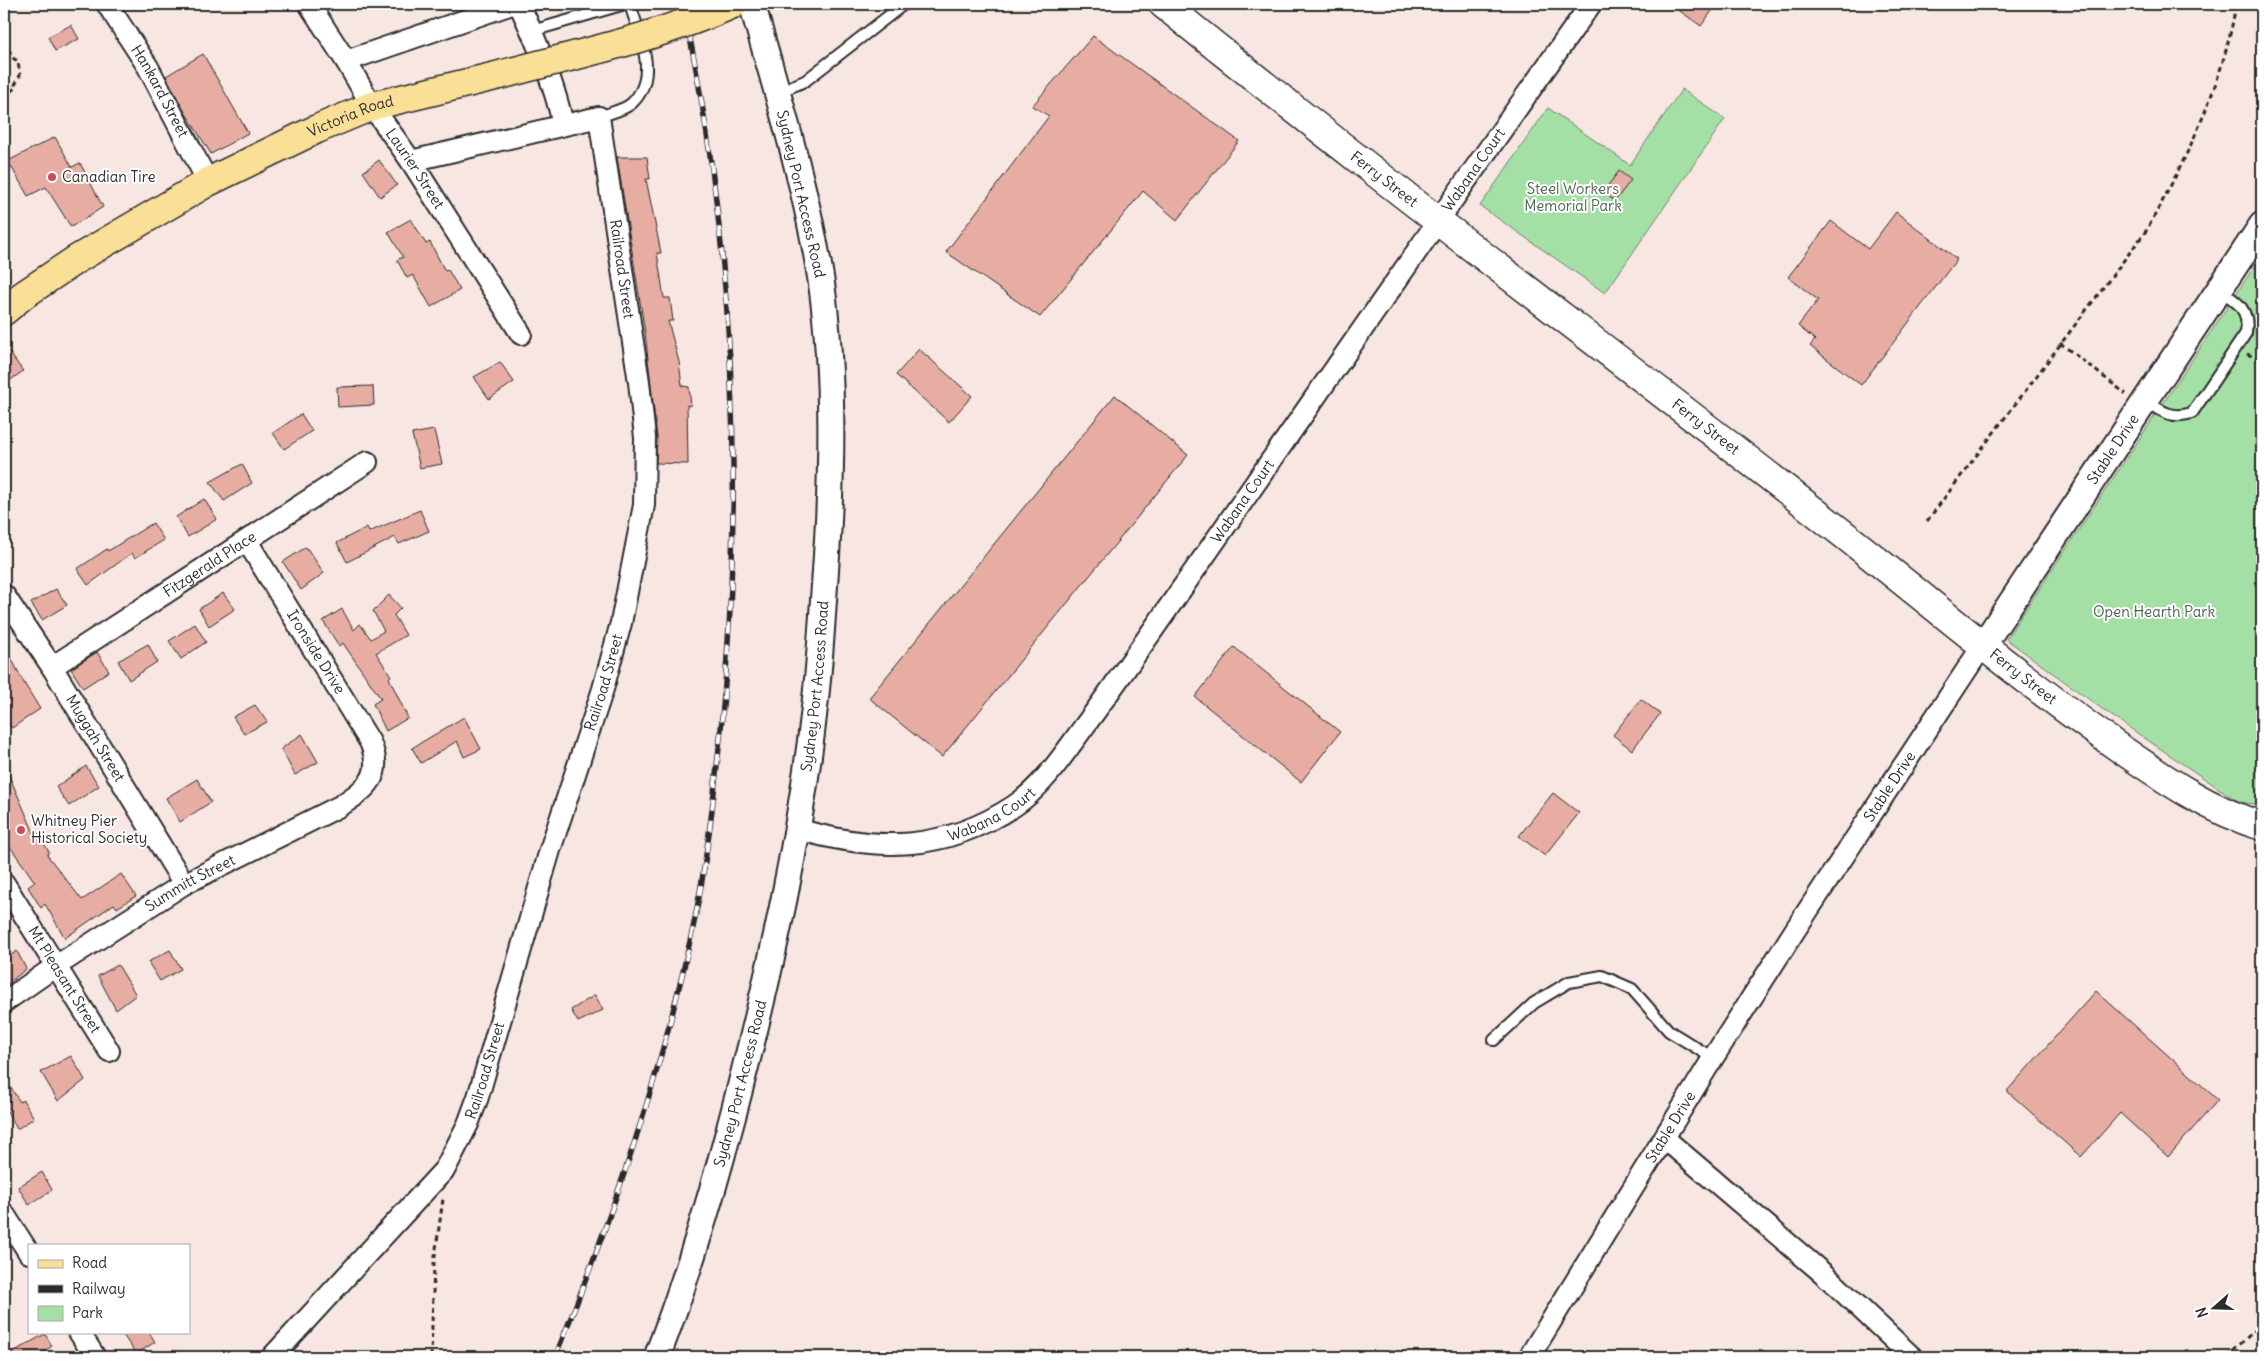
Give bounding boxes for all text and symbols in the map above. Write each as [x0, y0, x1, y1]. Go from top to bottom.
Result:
street label: Hankard Street [127, 41, 193, 140]
street label: Victoria Road [304, 91, 396, 141]
street label: Sydney Port Access Road [773, 108, 830, 280]
street label: Laurier Street [382, 124, 449, 212]
street label: Wabana Court [1437, 124, 1509, 215]
street label: Ferry Street [1347, 147, 1422, 211]
place label: Canadian Tire [62, 167, 155, 186]
marker: Canadian Tire [46, 171, 58, 183]
park label: Steel Workers Memorial Park [1524, 179, 1622, 215]
street label: Railroad Street [606, 218, 639, 320]
street label: Ferry Street [1668, 394, 1743, 459]
street label: Stable Drive [2082, 410, 2143, 488]
street label: Wabana Court [1206, 456, 1278, 547]
street label: Fitzgerald Place [159, 527, 259, 601]
street label: Sydney Port Access Road [796, 600, 832, 773]
park label: Open Hearth Park [2093, 602, 2215, 621]
street label: Ironside Drive [283, 606, 350, 697]
street label: Railroad Street [580, 632, 627, 733]
street label: Ferry Street [1986, 644, 2061, 708]
street label: Muggah Street [62, 691, 129, 785]
street label: Stable Drive [1859, 747, 1919, 825]
street label: Wabana Court [945, 783, 1039, 845]
place label: Whitney Pier Historical Society [31, 811, 147, 847]
marker: Whitney Pier Historical Society [15, 824, 27, 836]
street label: Summitt Street [141, 850, 238, 916]
street label: Mt Pleasant Street [24, 922, 105, 1036]
street label: Sydney Port Access Road [709, 998, 770, 1169]
street label: Railroad Street [461, 1020, 508, 1122]
street label: Stable Drive [1641, 1087, 1699, 1166]
legend [28, 1244, 190, 1334]
text: Road [72, 1253, 107, 1272]
text: Railway [72, 1279, 126, 1298]
north arrow [2188, 1284, 2238, 1334]
text: Park [72, 1303, 103, 1322]
text: N [2192, 1305, 2212, 1320]

